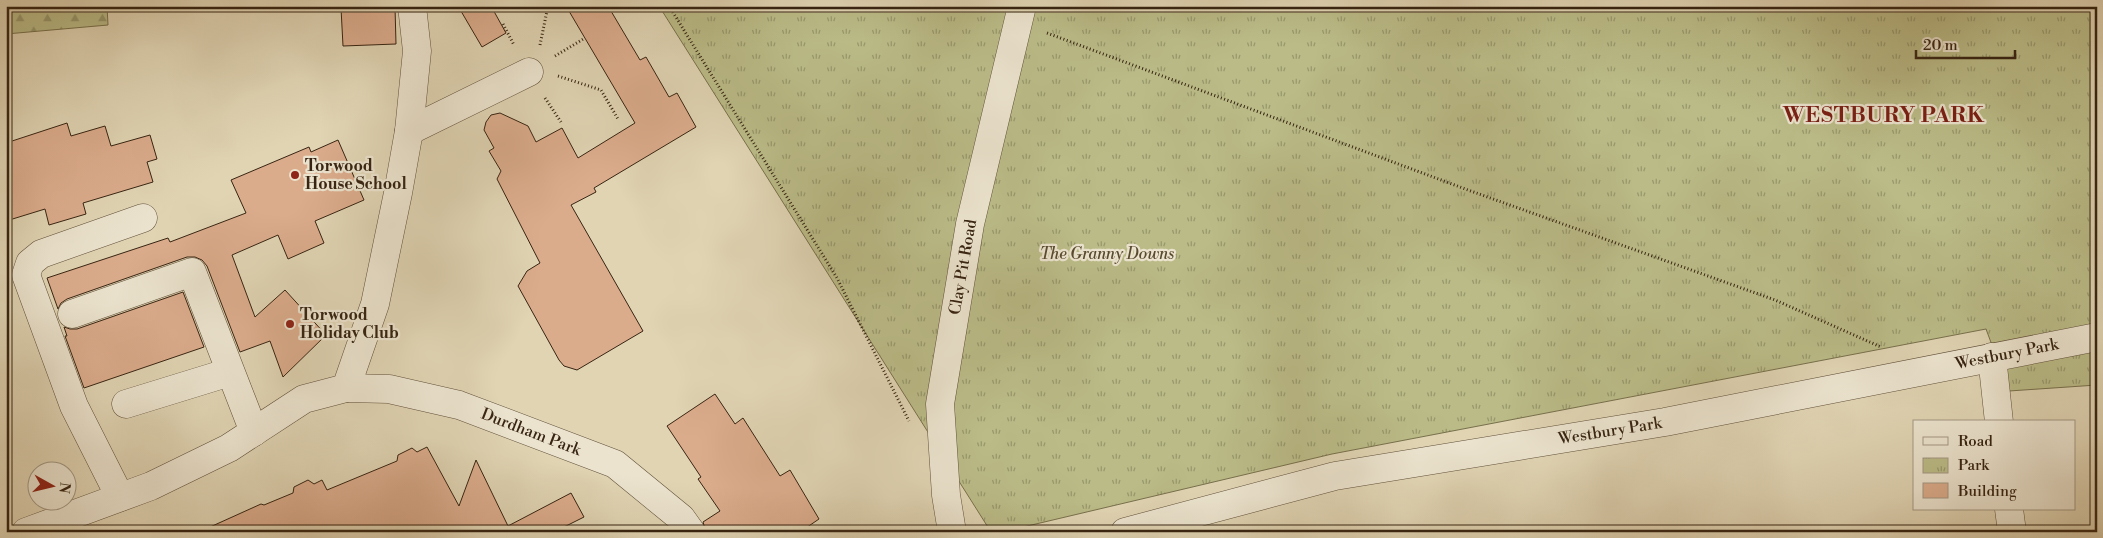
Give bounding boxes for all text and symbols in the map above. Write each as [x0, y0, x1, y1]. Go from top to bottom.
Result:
scale bar [1916, 28, 2014, 60]
text: 20 m [1923, 36, 1958, 55]
district label: WESTBURY PARK [1782, 103, 1985, 129]
place label: Torwood House School [305, 156, 408, 194]
marker: Torwood House School [289, 169, 301, 181]
street label: Clay Pit Road [945, 218, 981, 316]
park label: The Granny Downs [1040, 244, 1174, 264]
place label: Torwood Holiday Club [300, 305, 399, 343]
marker: Torwood Holiday Club [284, 318, 296, 330]
street label: Westbury Park [1953, 334, 2062, 374]
street label: Durdham Park [478, 404, 585, 461]
street label: Westbury Park [1556, 413, 1665, 449]
legend [1913, 420, 2076, 510]
text: Road [1958, 432, 1993, 451]
text: Park [1958, 456, 1990, 475]
north arrow [28, 460, 78, 510]
text: N [54, 481, 74, 494]
text: Building [1957, 482, 2017, 501]

